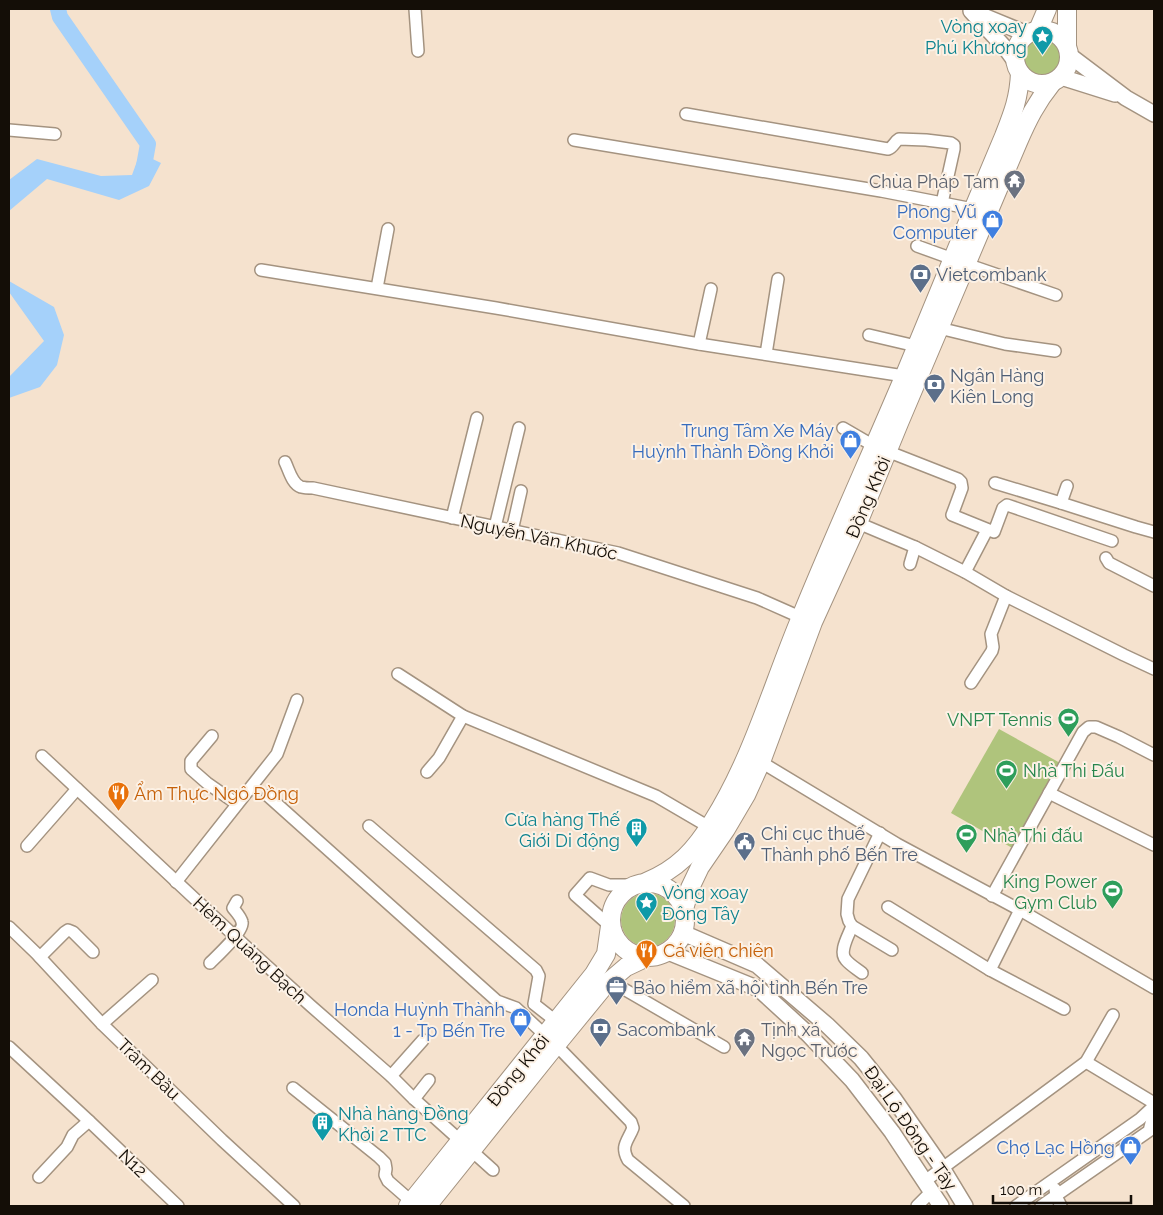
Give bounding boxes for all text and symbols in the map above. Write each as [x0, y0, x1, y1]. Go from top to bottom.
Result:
place label: Vòng xoay Phú Khương [925, 16, 1027, 58]
place icon: Vòng xoay Phú Khương [1031, 24, 1055, 55]
temple icon: Chùa Pháp Tam [1003, 169, 1027, 200]
place label: Chùa Pháp Tam [869, 171, 999, 192]
place label: Phong Vũ Computer [893, 201, 978, 243]
shop icon: Phong Vũ Computer [981, 209, 1005, 240]
bank icon: Vietcombank [908, 262, 932, 293]
place label: Vietcombank [936, 264, 1047, 285]
place label: Ngân Hàng Kiên Long [950, 365, 1044, 407]
bank icon: Ngân Hàng Kiên Long [922, 373, 946, 404]
place label: Trung Tâm Xe Máy Huỳnh Thành Đồng Khởi [632, 420, 834, 462]
shop icon: Trung Tâm Xe Máy Huỳnh Thành Đồng Khởi [838, 428, 862, 459]
street label: Đồng Khởi [841, 453, 895, 541]
street label: Nguyễn Văn Khước [459, 510, 619, 564]
sports icon: VNPT Tennis [1056, 707, 1080, 738]
place label: VNPT Tennis [947, 709, 1052, 730]
sports icon: Nhà Thi Đấu [995, 758, 1019, 789]
place label: Nhà Thi Đấu [1023, 760, 1125, 781]
restaurant icon: Ẩm Thực Ngô Đồng [106, 781, 130, 812]
place label: Ẩm Thực Ngô Đồng [134, 781, 299, 804]
place label: Cửa hàng Thế Giới Di động [505, 809, 620, 851]
building icon: Cửa hàng Thế Giới Di động [624, 817, 648, 848]
place label: Chi cục thuế Thành phố Bến Tre [761, 823, 918, 865]
sports icon: Nhà Thi đấu [955, 823, 979, 854]
place label: Nhà Thi đấu [983, 825, 1083, 846]
public building icon: Chi cục thuế Thành phố Bến Tre [733, 831, 757, 862]
place label: King Power Gym Club [1003, 871, 1098, 913]
sports icon: King Power Gym Club [1101, 879, 1125, 910]
place label: Vòng xoay Đông Tây [662, 882, 749, 924]
place icon: Vòng xoay Đông Tây [634, 890, 658, 921]
street label: Hẻm Quảng Bạch [189, 892, 311, 1008]
restaurant icon: Cá viên chiên [635, 938, 659, 969]
place label: Cá viên chiên [663, 940, 774, 961]
office icon: Bảo hiểm xã hội tỉnh Bến Tre [605, 975, 629, 1006]
place label: Bảo hiểm xã hội tỉnh Bến Tre [633, 977, 868, 998]
place label: Honda Huỳnh Thành 1 - Tp Bến Tre [334, 999, 505, 1041]
shop icon: Honda Huỳnh Thành 1 - Tp Bến Tre [509, 1007, 533, 1038]
bank icon: Sacombank [589, 1017, 613, 1048]
place label: Sacombank [617, 1019, 716, 1040]
place label: Tịnh xá Ngọc Trước [761, 1019, 858, 1061]
temple icon: Tịnh xá Ngọc Trước [733, 1027, 757, 1058]
street label: Đồng Khởi [483, 1030, 553, 1110]
street label: Trâm Bầu [113, 1034, 185, 1104]
street label: Đại Lộ Đông - Tây [860, 1062, 962, 1194]
place label: Nhà hàng Đồng Khởi 2 TTC [338, 1103, 469, 1145]
building icon: Nhà hàng Đồng Khởi 2 TTC [310, 1111, 334, 1142]
shop icon: Chợ Lạc Hồng [1119, 1135, 1143, 1166]
place label: Chợ Lạc Hồng [996, 1137, 1115, 1158]
street label: N12 [115, 1145, 151, 1181]
scale bar [993, 1172, 1130, 1204]
text: 100 m [1000, 1181, 1042, 1199]

